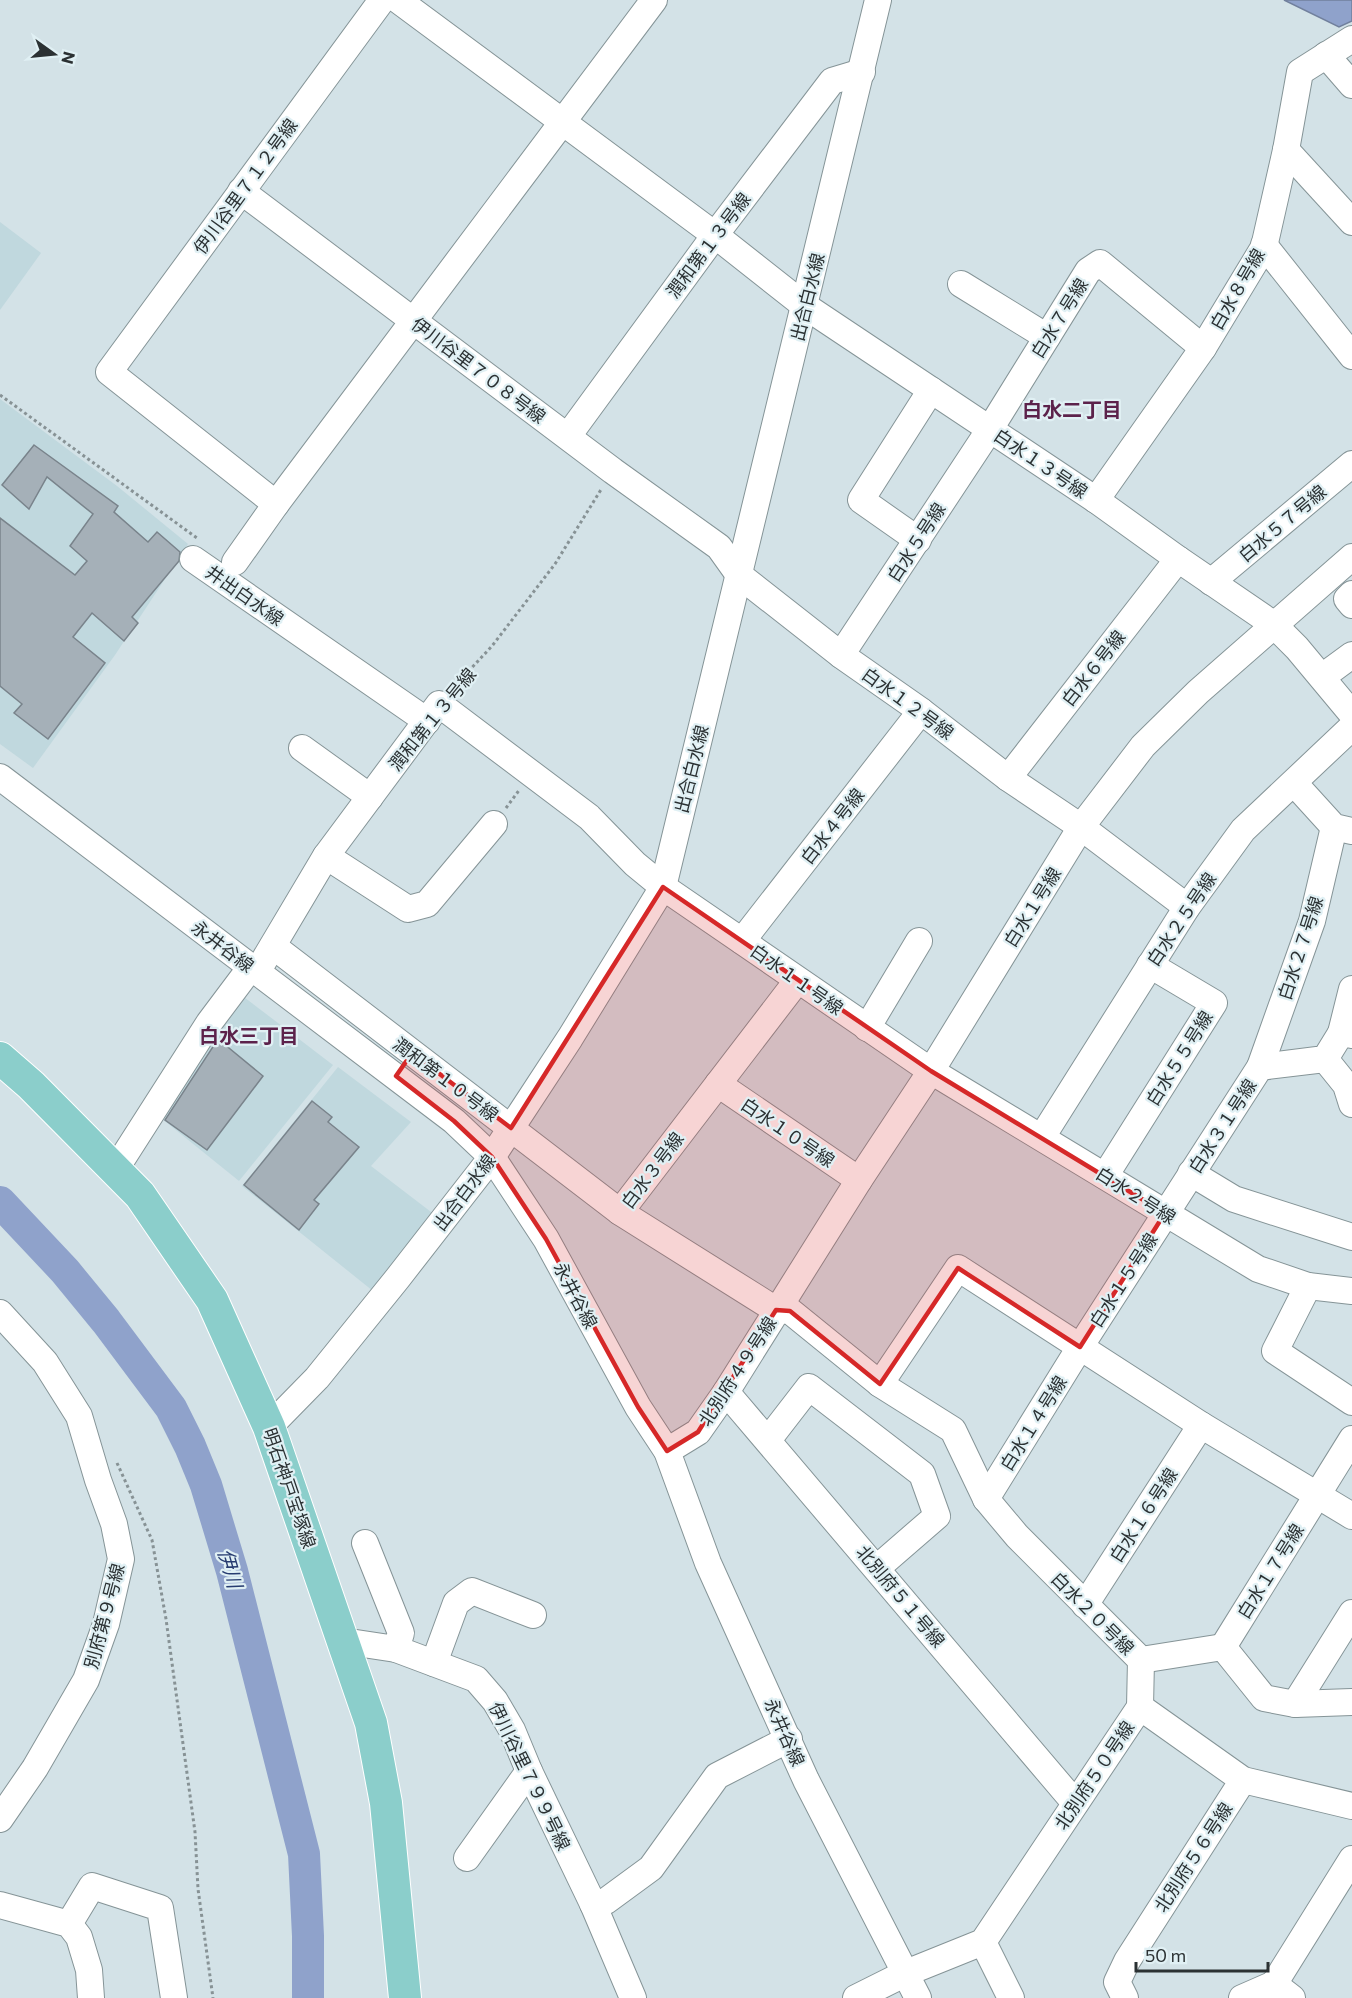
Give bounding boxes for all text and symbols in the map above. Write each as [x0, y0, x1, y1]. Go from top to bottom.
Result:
north arrow [24, 24, 84, 84]
text: N [58, 50, 80, 66]
street label: 伊川谷里７１２号線 [188, 114, 302, 258]
street label: 潤和第１３号線 [661, 188, 755, 302]
street label: 白水８号線 [1205, 245, 1269, 333]
street label: 出合白水線 [785, 251, 829, 343]
street label: 白水７号線 [1026, 274, 1092, 362]
street label: 伊川谷里７０８号線 [408, 312, 550, 428]
district label: 白水二丁目 [1022, 397, 1122, 421]
street label: 白水１３号線 [990, 424, 1092, 502]
street label: 白水５７号線 [1234, 480, 1330, 566]
street label: 白水５号線 [882, 498, 950, 586]
street label: 井出白水線 [202, 560, 288, 630]
street label: 白水６号線 [1057, 626, 1129, 710]
street label: 白水１２号線 [858, 662, 958, 744]
street label: 潤和第１３号線 [384, 663, 480, 775]
street label: 出合白水線 [669, 723, 713, 815]
street label: 白水４号線 [796, 784, 868, 868]
street label: 白水１号線 [999, 863, 1065, 951]
street label: 白水２５号線 [1142, 868, 1220, 970]
street label: 白水２７号線 [1273, 893, 1327, 1003]
street label: 永井谷線 [188, 916, 258, 976]
street label: 白水１１号線 [746, 939, 848, 1019]
street label: 白水５５号線 [1141, 1006, 1217, 1110]
district label: 白水三丁目 [199, 1023, 299, 1047]
street label: 潤和第１０号線 [389, 1032, 503, 1126]
street label: 白水３１号線 [1183, 1075, 1261, 1177]
street label: 白水１０号線 [737, 1093, 839, 1171]
street label: 白水３号線 [616, 1127, 688, 1213]
street label: 出合白水線 [428, 1149, 500, 1235]
street label: 白水２号線 [1092, 1162, 1180, 1228]
street label: 白水１５号線 [1084, 1229, 1162, 1331]
street label: 永井谷線 [549, 1258, 603, 1332]
street label: 北別府４９号線 [693, 1312, 781, 1430]
street label: 白水１４号線 [995, 1371, 1071, 1475]
street label: 明石神戸宝塚線 [259, 1425, 321, 1551]
street label: 白水１６号線 [1104, 1464, 1182, 1566]
street label: 白水１７号線 [1232, 1519, 1308, 1623]
street label: 北別府５１号線 [852, 1541, 950, 1651]
water label: 伊川 [214, 1545, 249, 1592]
street label: 別府第９号線 [79, 1561, 129, 1671]
street label: 白水２０号線 [1047, 1567, 1139, 1659]
street label: 永井谷線 [760, 1695, 810, 1769]
street label: 伊川谷里７９９号線 [485, 1698, 575, 1854]
street label: 北別府５０号線 [1050, 1717, 1138, 1833]
street label: 北別府５６号線 [1149, 1798, 1237, 1916]
scale bar [1136, 1935, 1268, 1973]
text: 50 m [1145, 1944, 1186, 1966]

